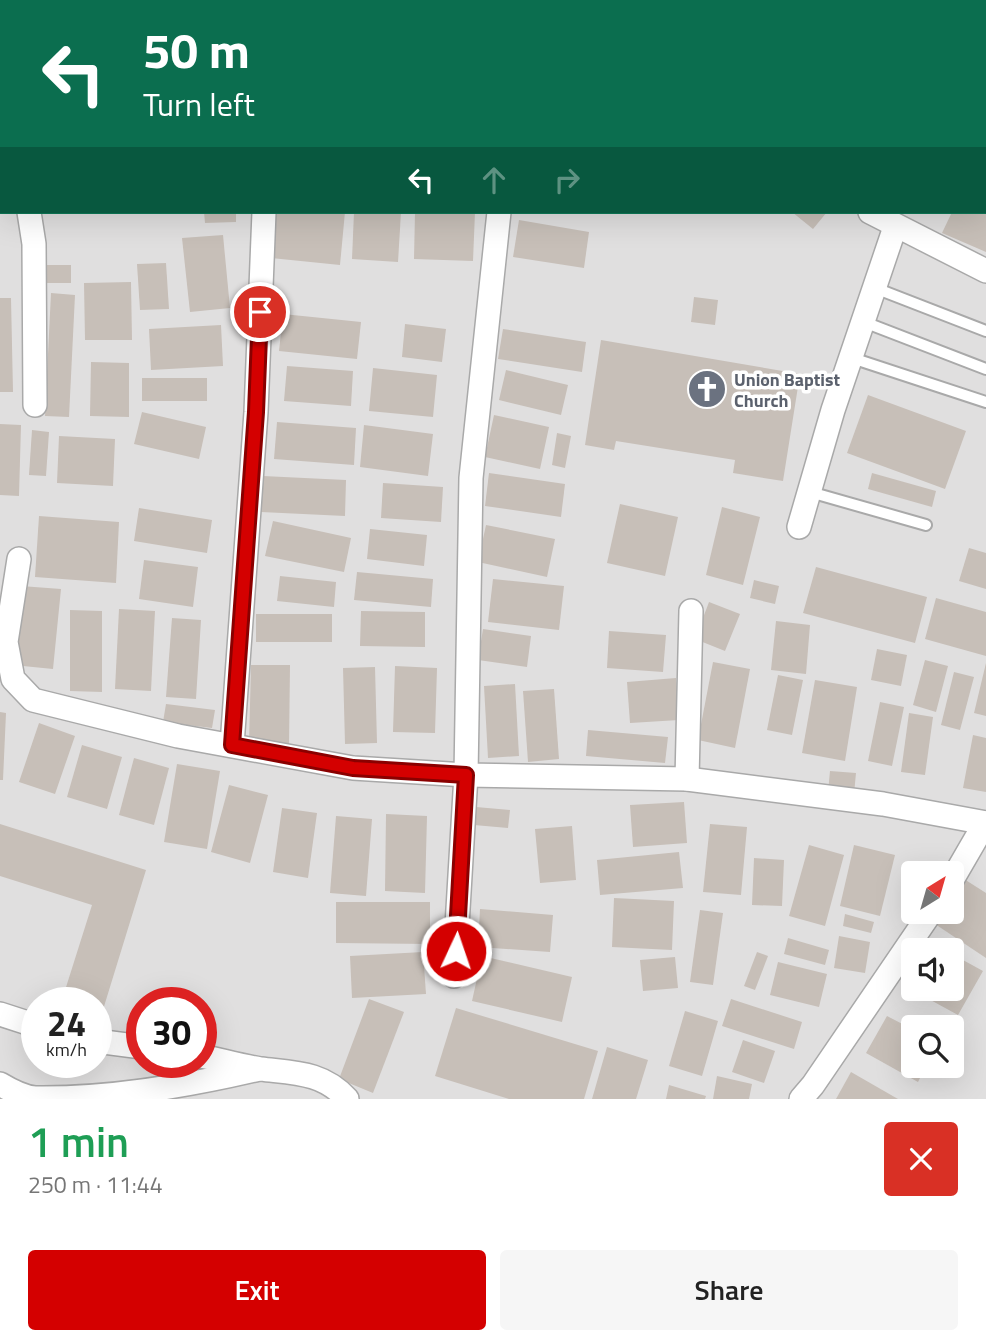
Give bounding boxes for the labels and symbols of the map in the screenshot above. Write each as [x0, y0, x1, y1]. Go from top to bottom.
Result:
pin [230, 282, 290, 342]
place label: Union Baptist Church [734, 366, 840, 414]
church icon: Union Baptist Church [686, 368, 728, 410]
north arrow [901, 861, 964, 924]
position arrow [419, 914, 493, 988]
speed limit sign: 30 [126, 987, 217, 1078]

